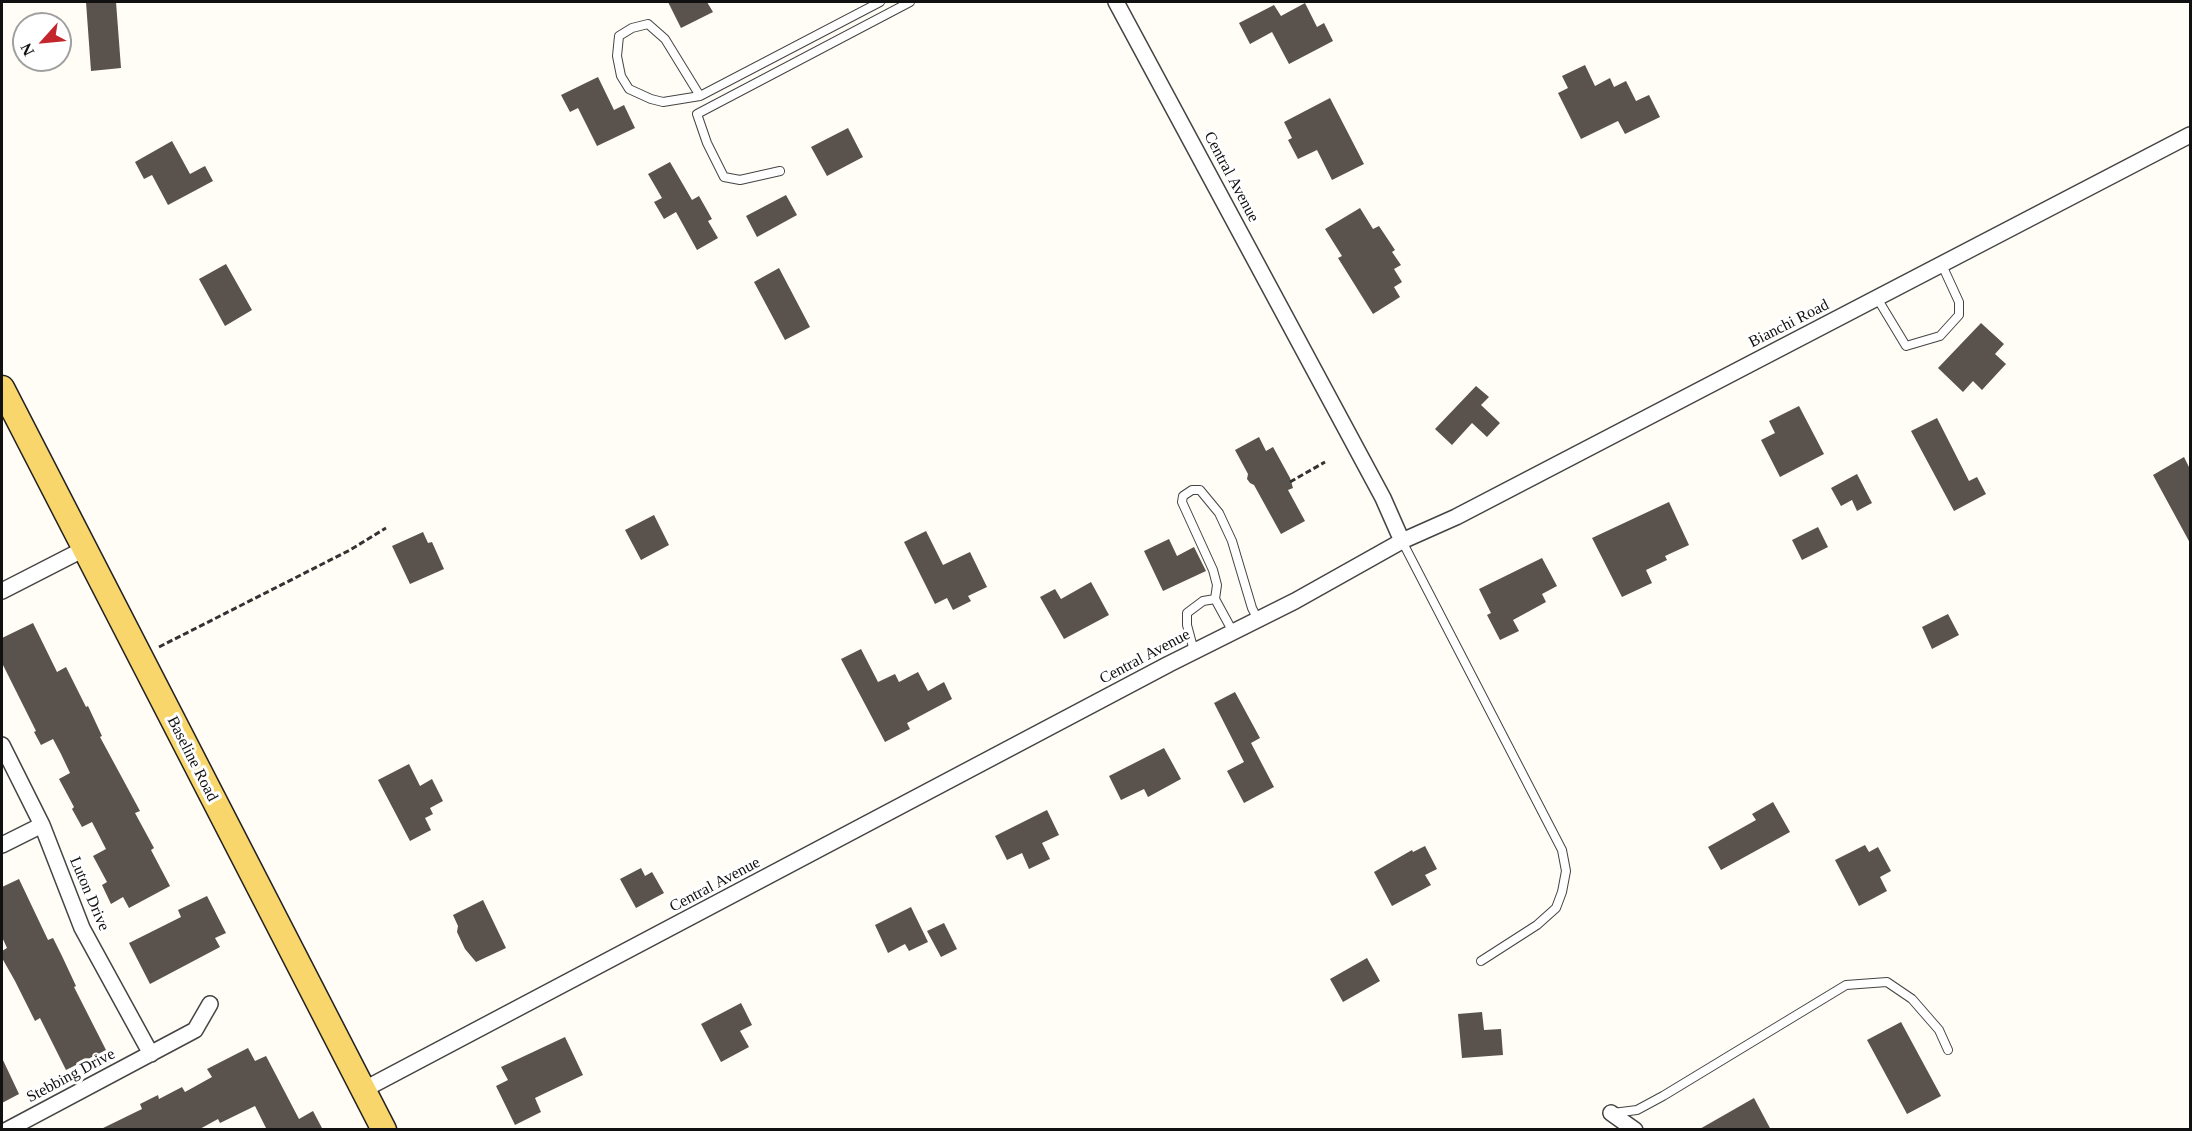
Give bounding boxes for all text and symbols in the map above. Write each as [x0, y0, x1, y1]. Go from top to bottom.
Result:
north arrow [12, 12, 72, 72]
text: N [17, 40, 37, 59]
street label: Central Avenue [1199, 128, 1263, 226]
street label: Bianchi Road [1746, 296, 1832, 352]
street label: Central Avenue [1096, 625, 1194, 689]
street label: Baseline Road [162, 713, 222, 805]
street label: Central Avenue [666, 853, 764, 917]
street label: Luton Drive [65, 854, 113, 934]
street label: Stebbing Drive [24, 1045, 118, 1107]

